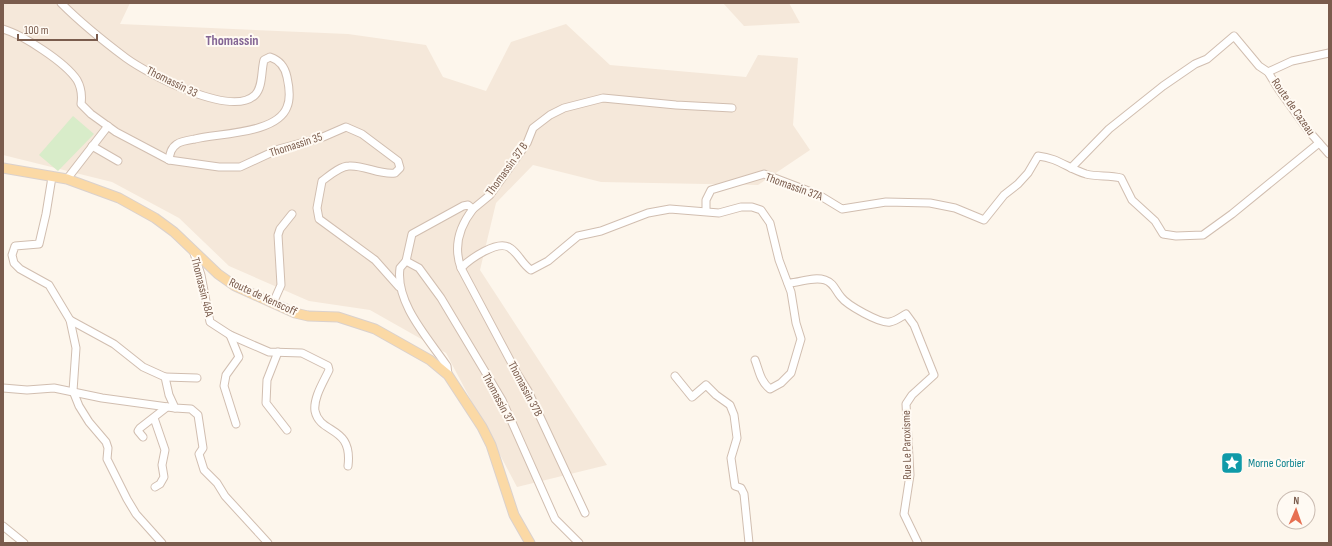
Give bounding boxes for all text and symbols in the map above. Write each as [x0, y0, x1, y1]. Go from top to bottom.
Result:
scale bar [18, 16, 97, 42]
text: 100 m [24, 23, 49, 38]
district label: Thomassin [205, 32, 259, 49]
street label: Thomassin 33 [144, 63, 200, 101]
street label: Route de Cazeau [1268, 76, 1318, 138]
street label: Thomassin 35 [268, 129, 325, 161]
street label: Thomassin 37 B [483, 139, 531, 199]
street label: Thomassin 37A [763, 170, 825, 205]
street label: Thomassin 48A [187, 256, 217, 319]
street label: Route de Kenscoff [227, 275, 300, 319]
street label: Thomassin 37B [504, 359, 546, 419]
street label: Thomassin 37 [479, 370, 518, 426]
street label: Rue Le Paroxisme [899, 410, 915, 480]
place icon: Morne Corbier [1219, 450, 1245, 476]
place label: Morne Corbier [1248, 456, 1306, 471]
north arrow [1276, 490, 1316, 530]
text: N [1293, 494, 1300, 507]

